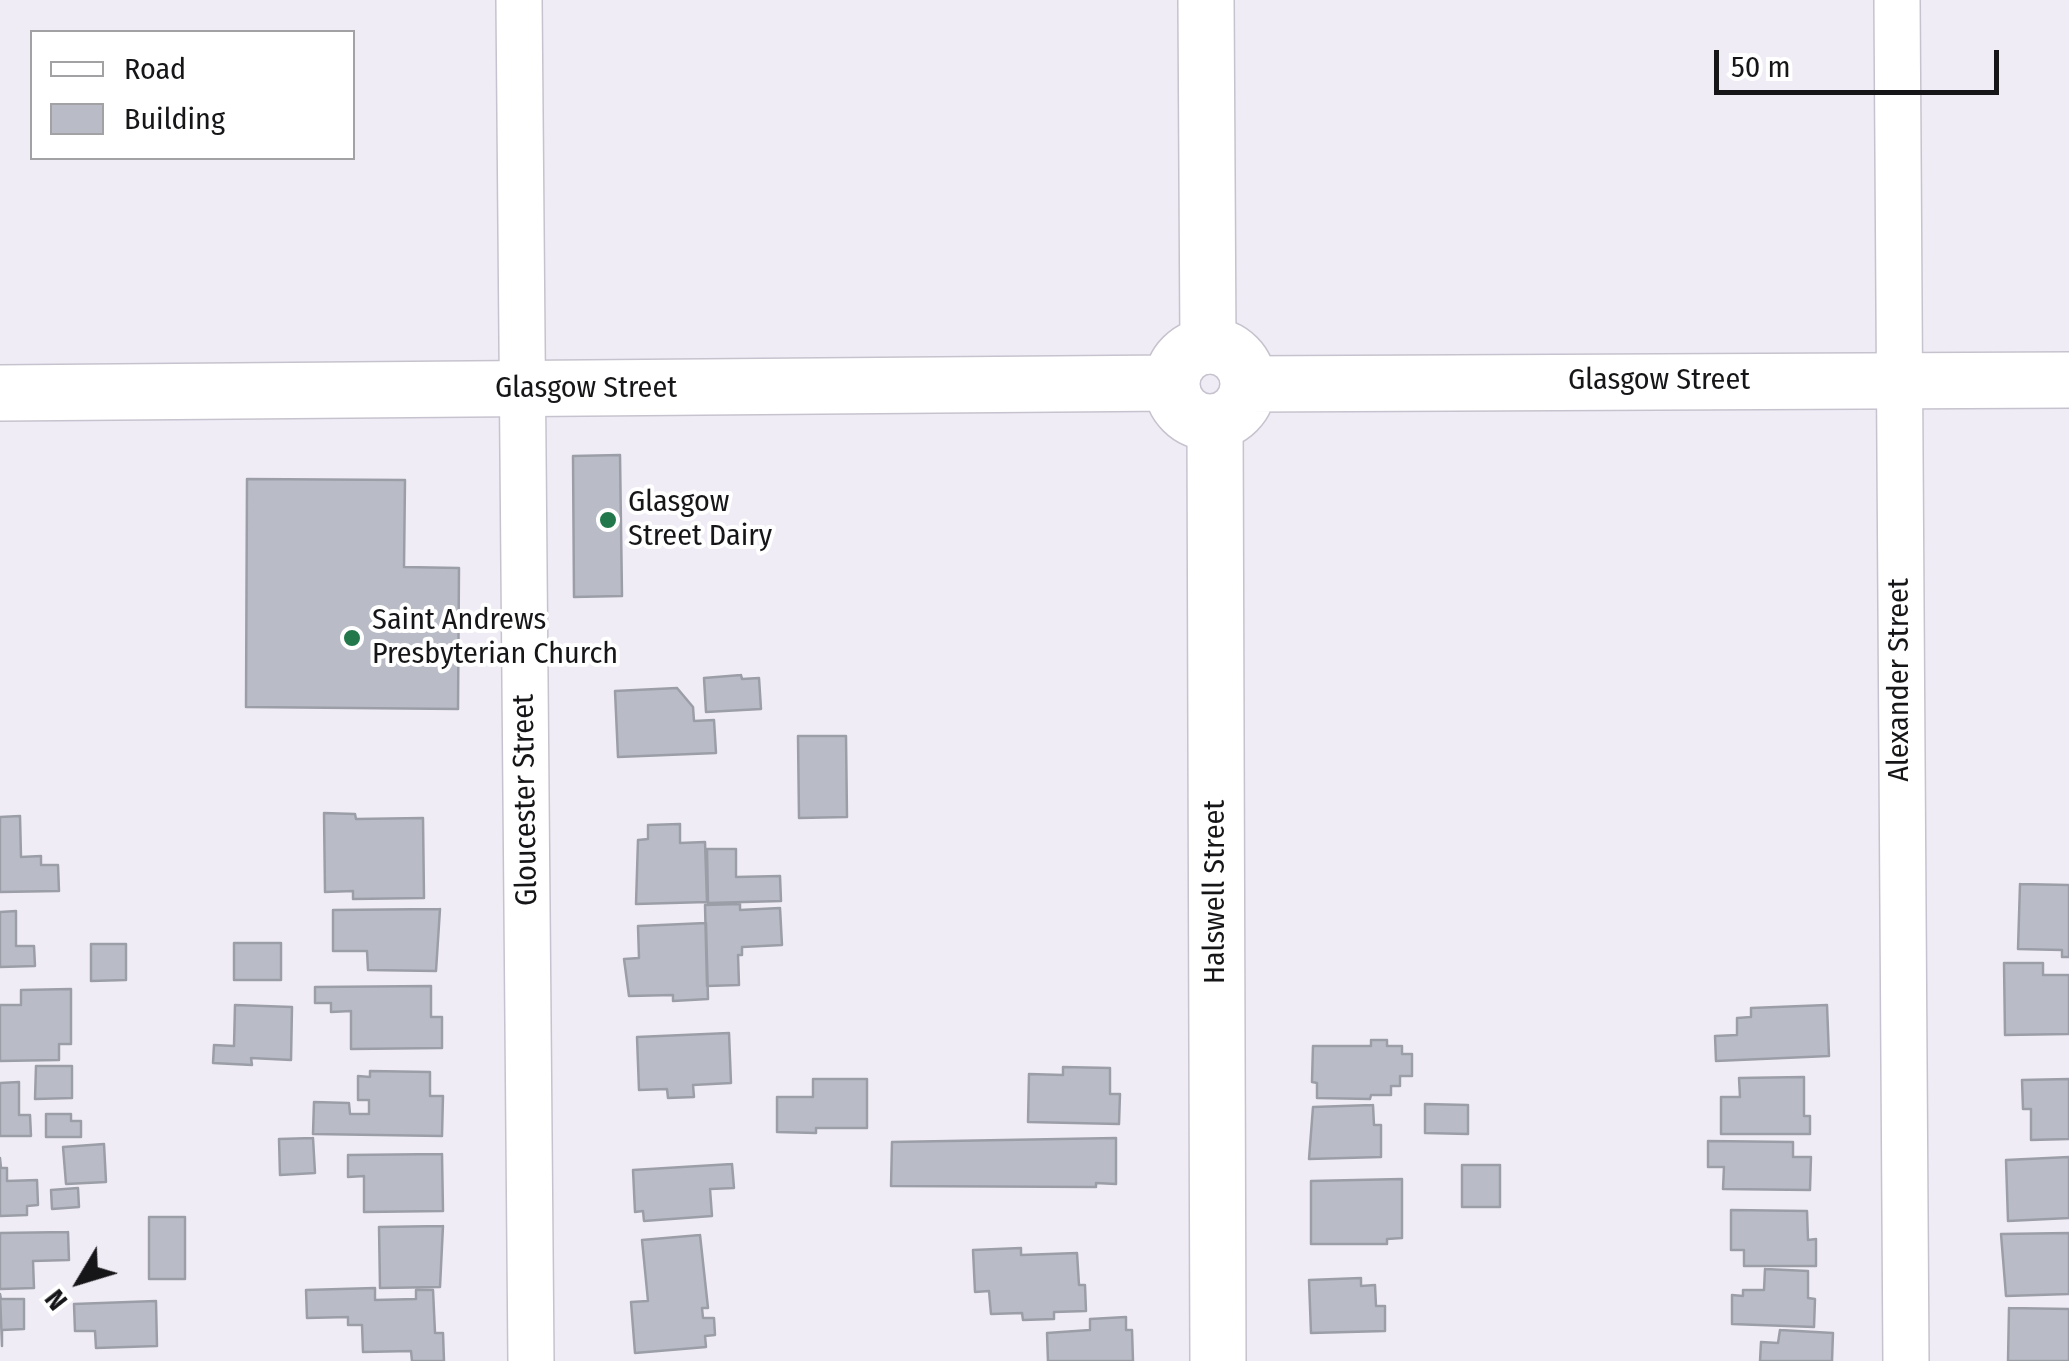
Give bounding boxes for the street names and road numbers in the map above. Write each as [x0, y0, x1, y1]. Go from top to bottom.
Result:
street label: Glasgow Street [1568, 363, 1750, 399]
street label: Glasgow Street [495, 371, 677, 407]
street label: Alexander Street [1882, 578, 1918, 782]
street label: Gloucester Street [506, 694, 546, 906]
street label: Halswell Street [1198, 800, 1234, 984]

